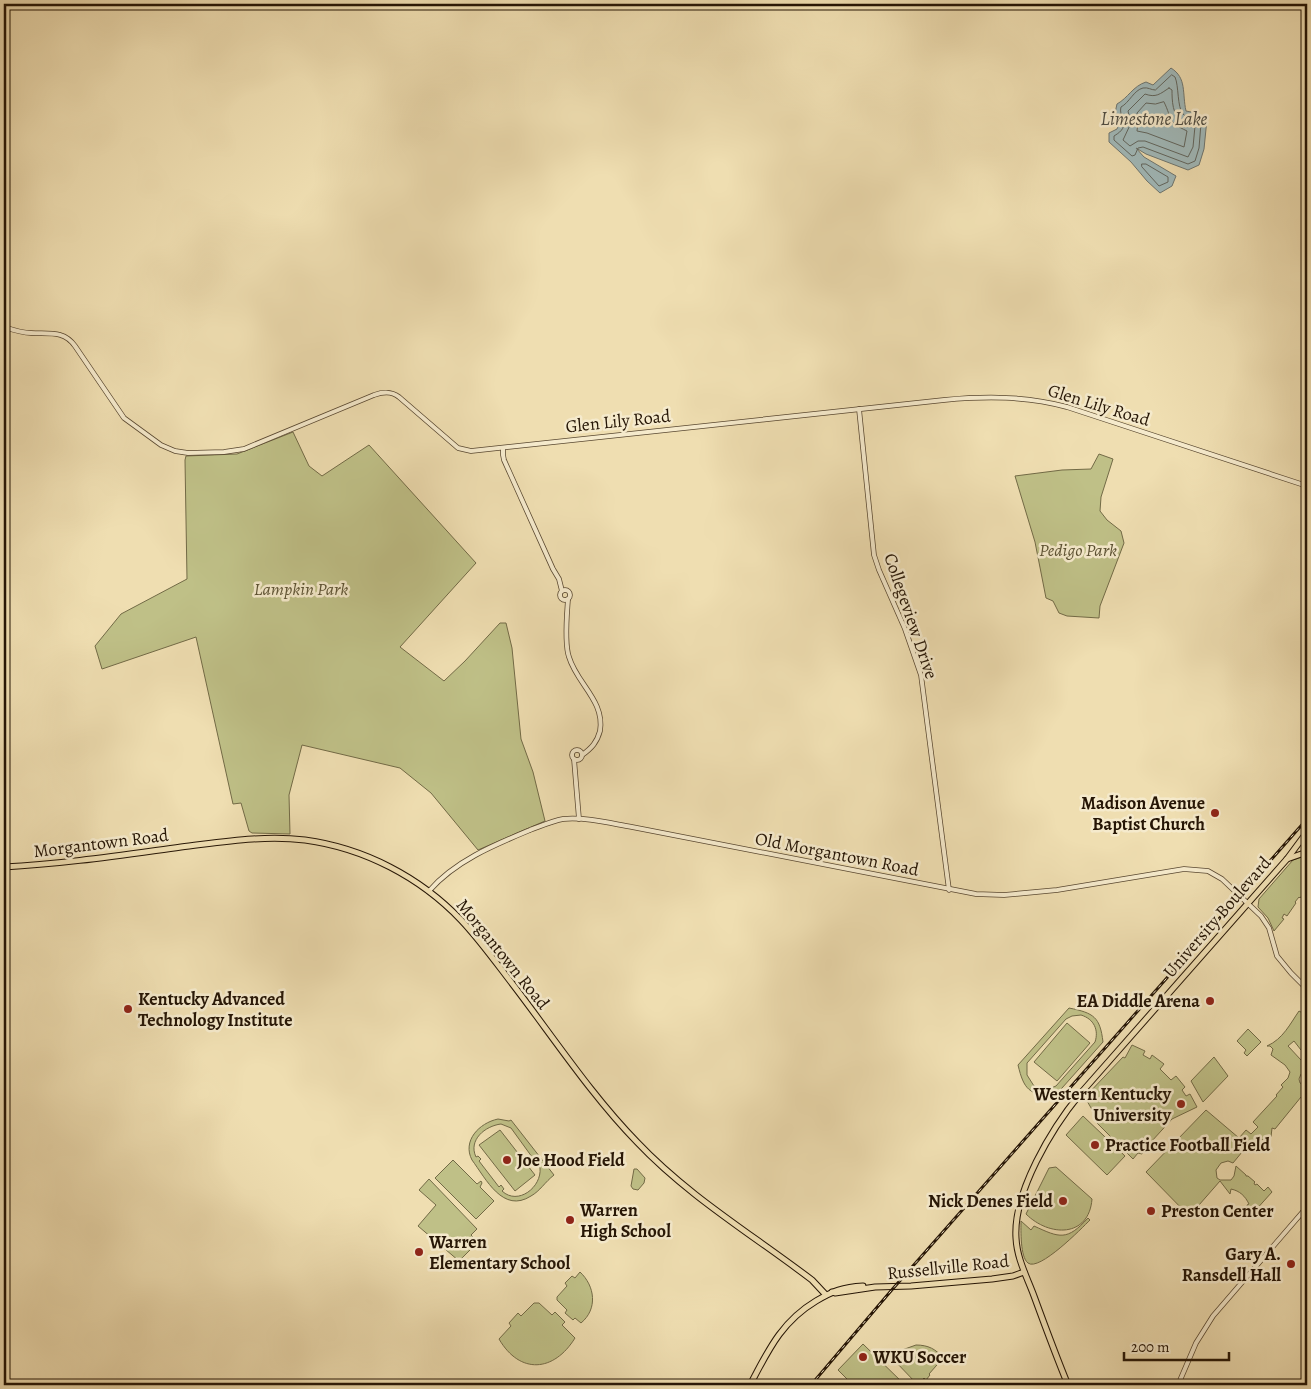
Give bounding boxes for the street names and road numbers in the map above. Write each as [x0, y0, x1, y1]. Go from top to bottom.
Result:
street label: Glen Lily Road [1045, 378, 1153, 432]
street label: Glen Lily Road [564, 404, 672, 438]
street label: Collegeview Drive [878, 550, 944, 682]
street label: Morgantown Road [32, 823, 170, 863]
street label: Old Morgantown Road [753, 826, 921, 882]
street label: University Boulevard [1158, 851, 1277, 983]
street label: Morgantown Road [451, 894, 555, 1015]
street label: Russellville Road [886, 1249, 1010, 1285]

